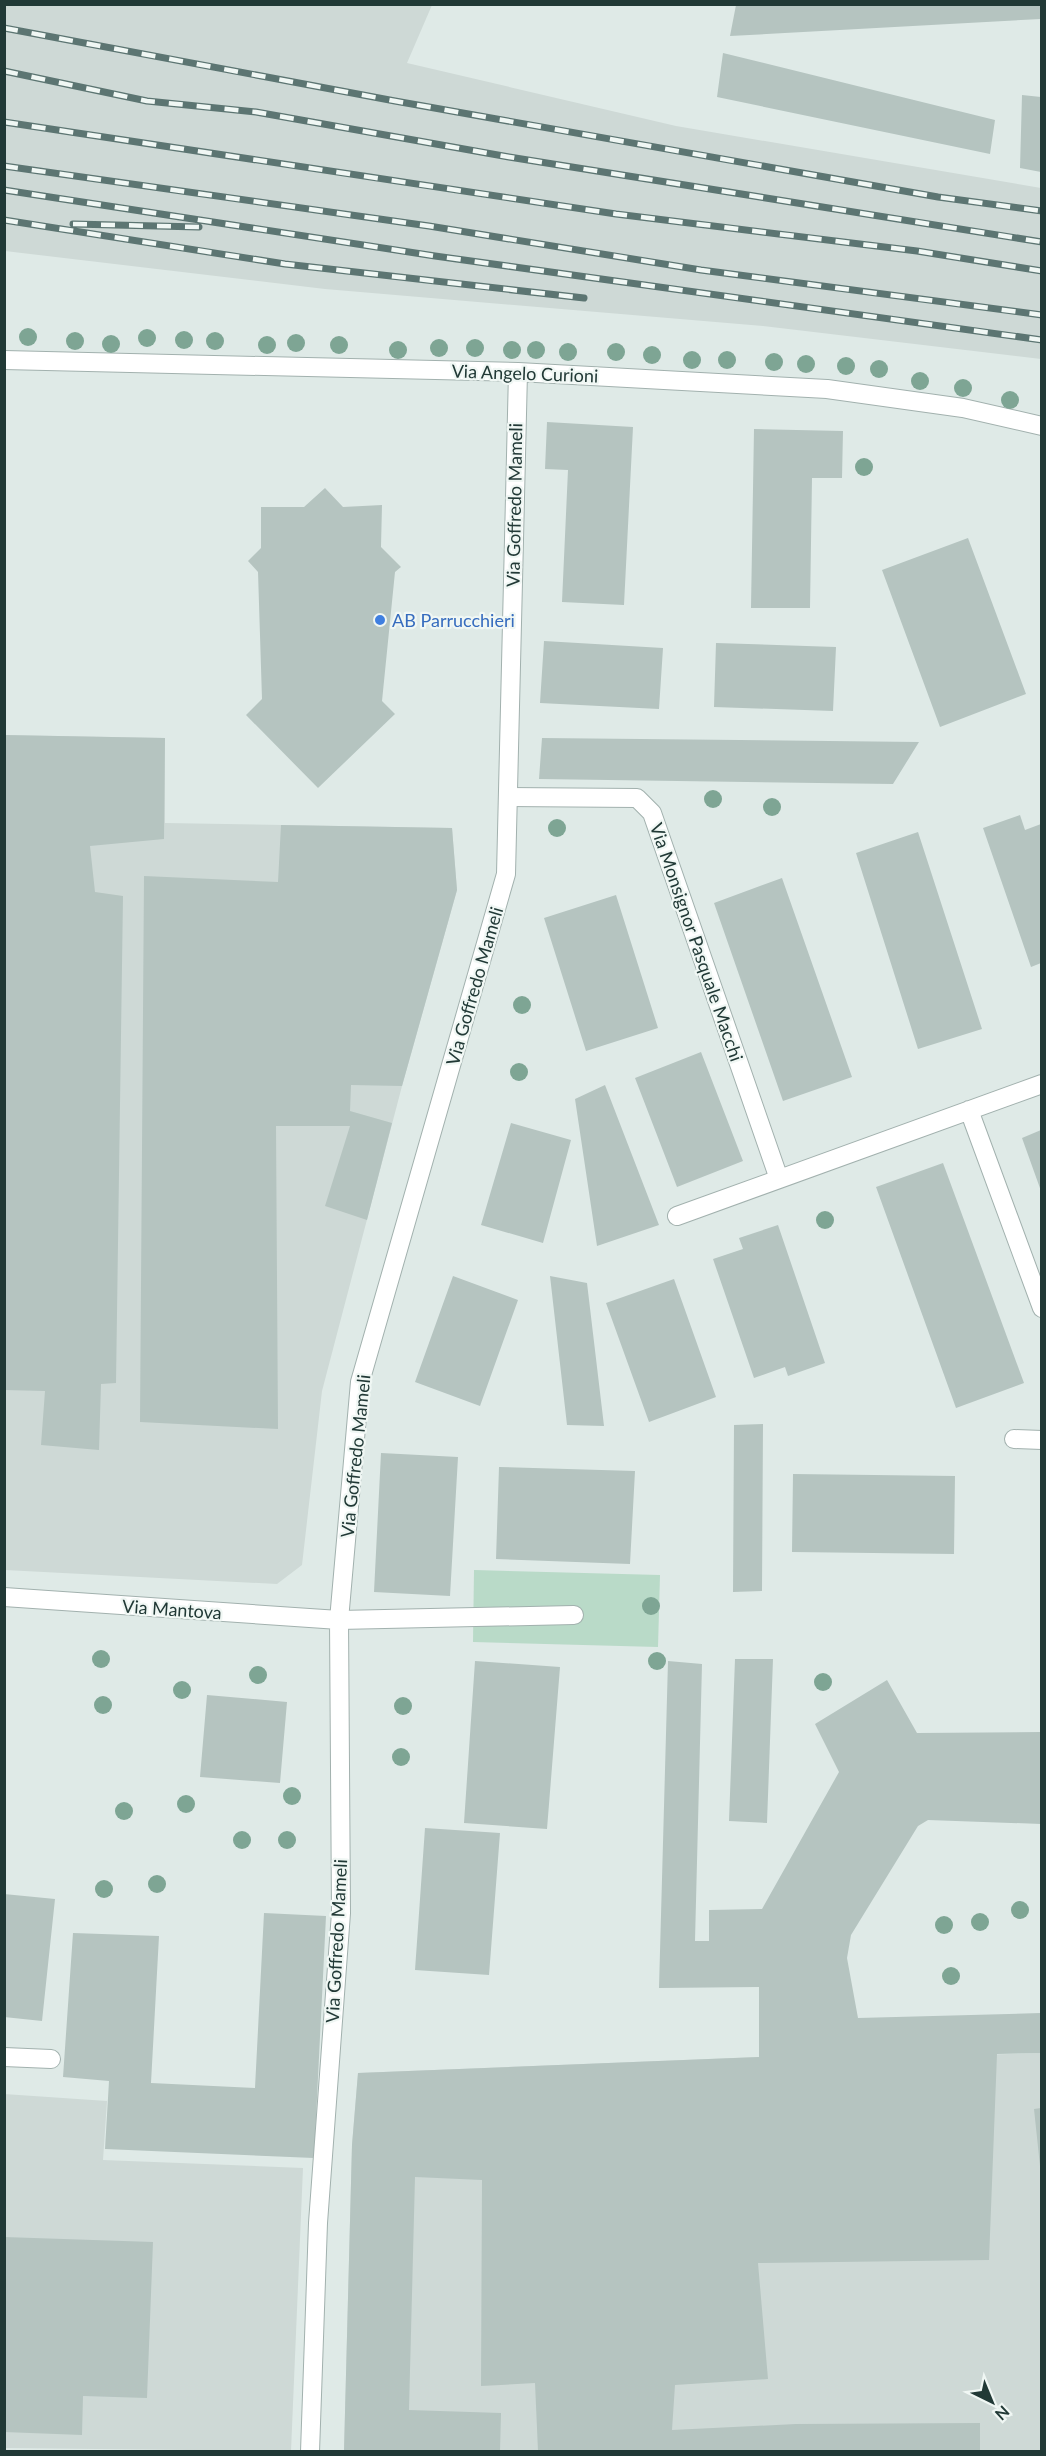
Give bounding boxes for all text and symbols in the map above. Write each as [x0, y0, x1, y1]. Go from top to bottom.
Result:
street label: Via Angelo Curioni [451, 359, 599, 387]
street label: Via Goffredo Mameli [502, 423, 526, 587]
place label: AB Parrucchieri [392, 609, 515, 631]
marker: AB Parrucchieri [373, 613, 387, 627]
street label: Via Monsignor Pasquale Macchi [646, 820, 748, 1064]
street label: Via Goffredo Mameli [441, 904, 507, 1068]
street label: Via Goffredo Mameli [335, 1373, 375, 1539]
street label: Via Mantova [121, 1595, 223, 1623]
street label: Via Goffredo Mameli [321, 1859, 351, 2023]
north arrow [962, 2372, 1022, 2432]
text: N [992, 2402, 1014, 2424]

